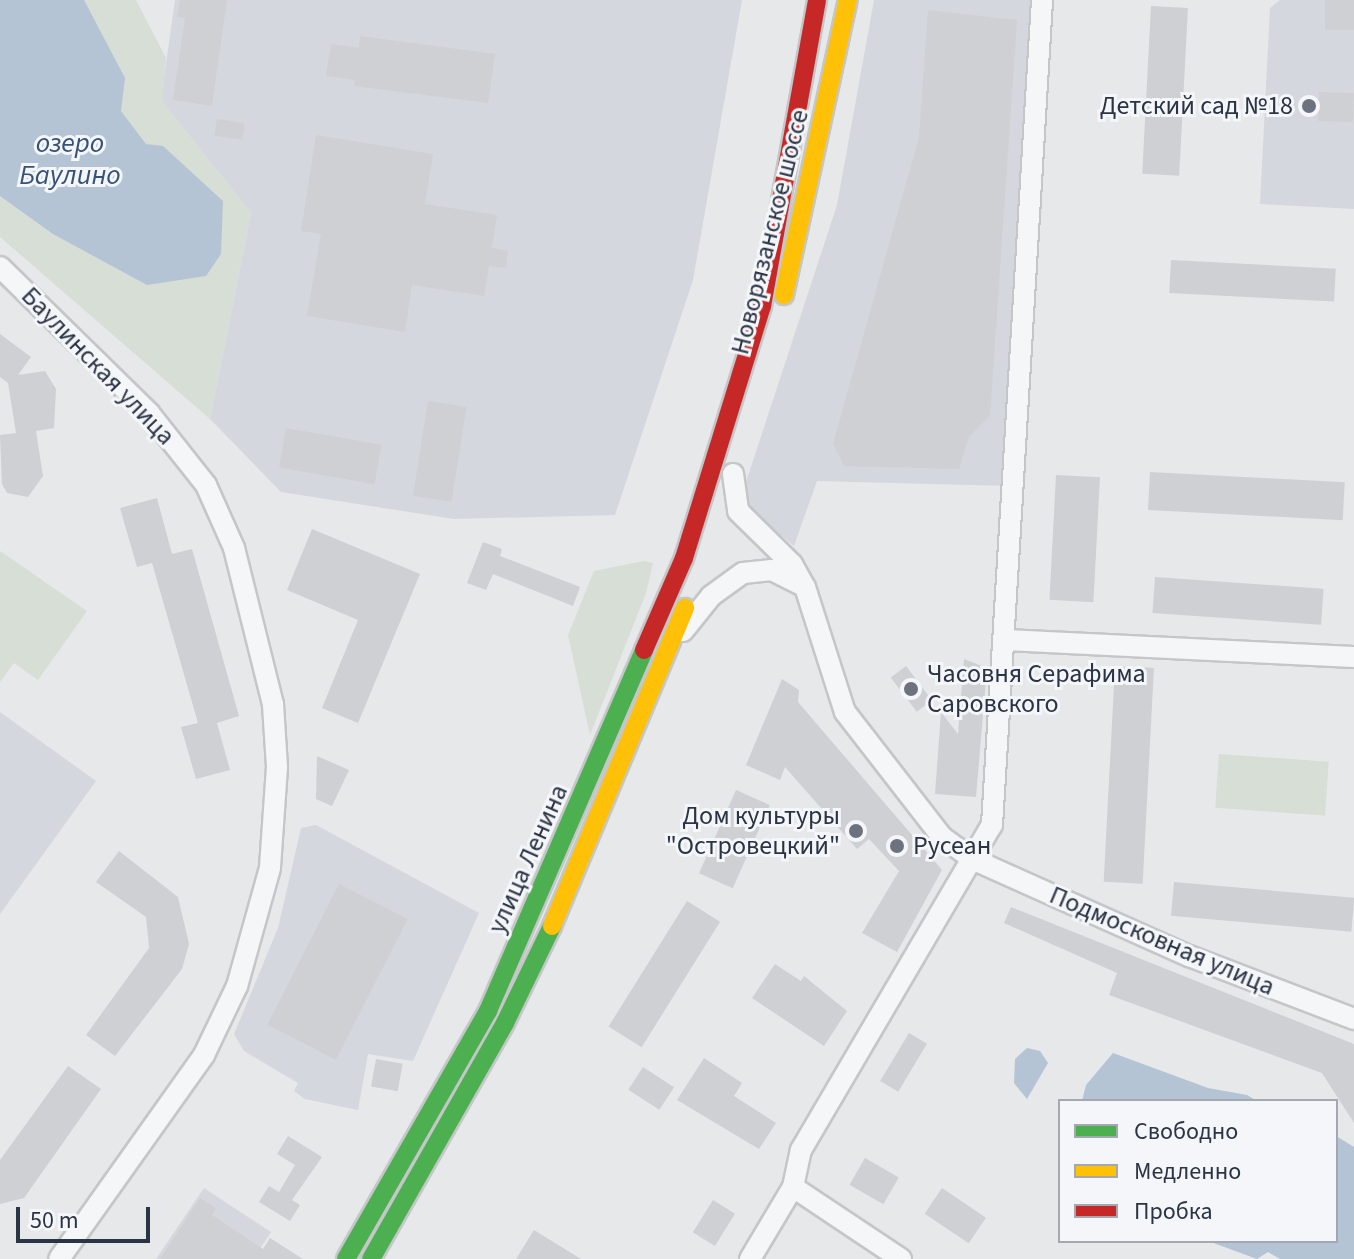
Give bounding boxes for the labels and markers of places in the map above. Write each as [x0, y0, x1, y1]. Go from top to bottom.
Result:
place label: Детский сад №18 [1100, 90, 1293, 122]
marker: Детский сад №18 [1300, 97, 1318, 115]
place label: Часовня Серафима Саровского [927, 658, 1146, 720]
marker: Часовня Серафима Саровского [902, 680, 920, 698]
place label: Дом культуры "Островецкий" [666, 800, 840, 862]
marker: Дом культуры "Островецкий" [847, 822, 865, 840]
place label: Русеан [913, 830, 991, 862]
marker: Русеан [888, 837, 906, 855]

